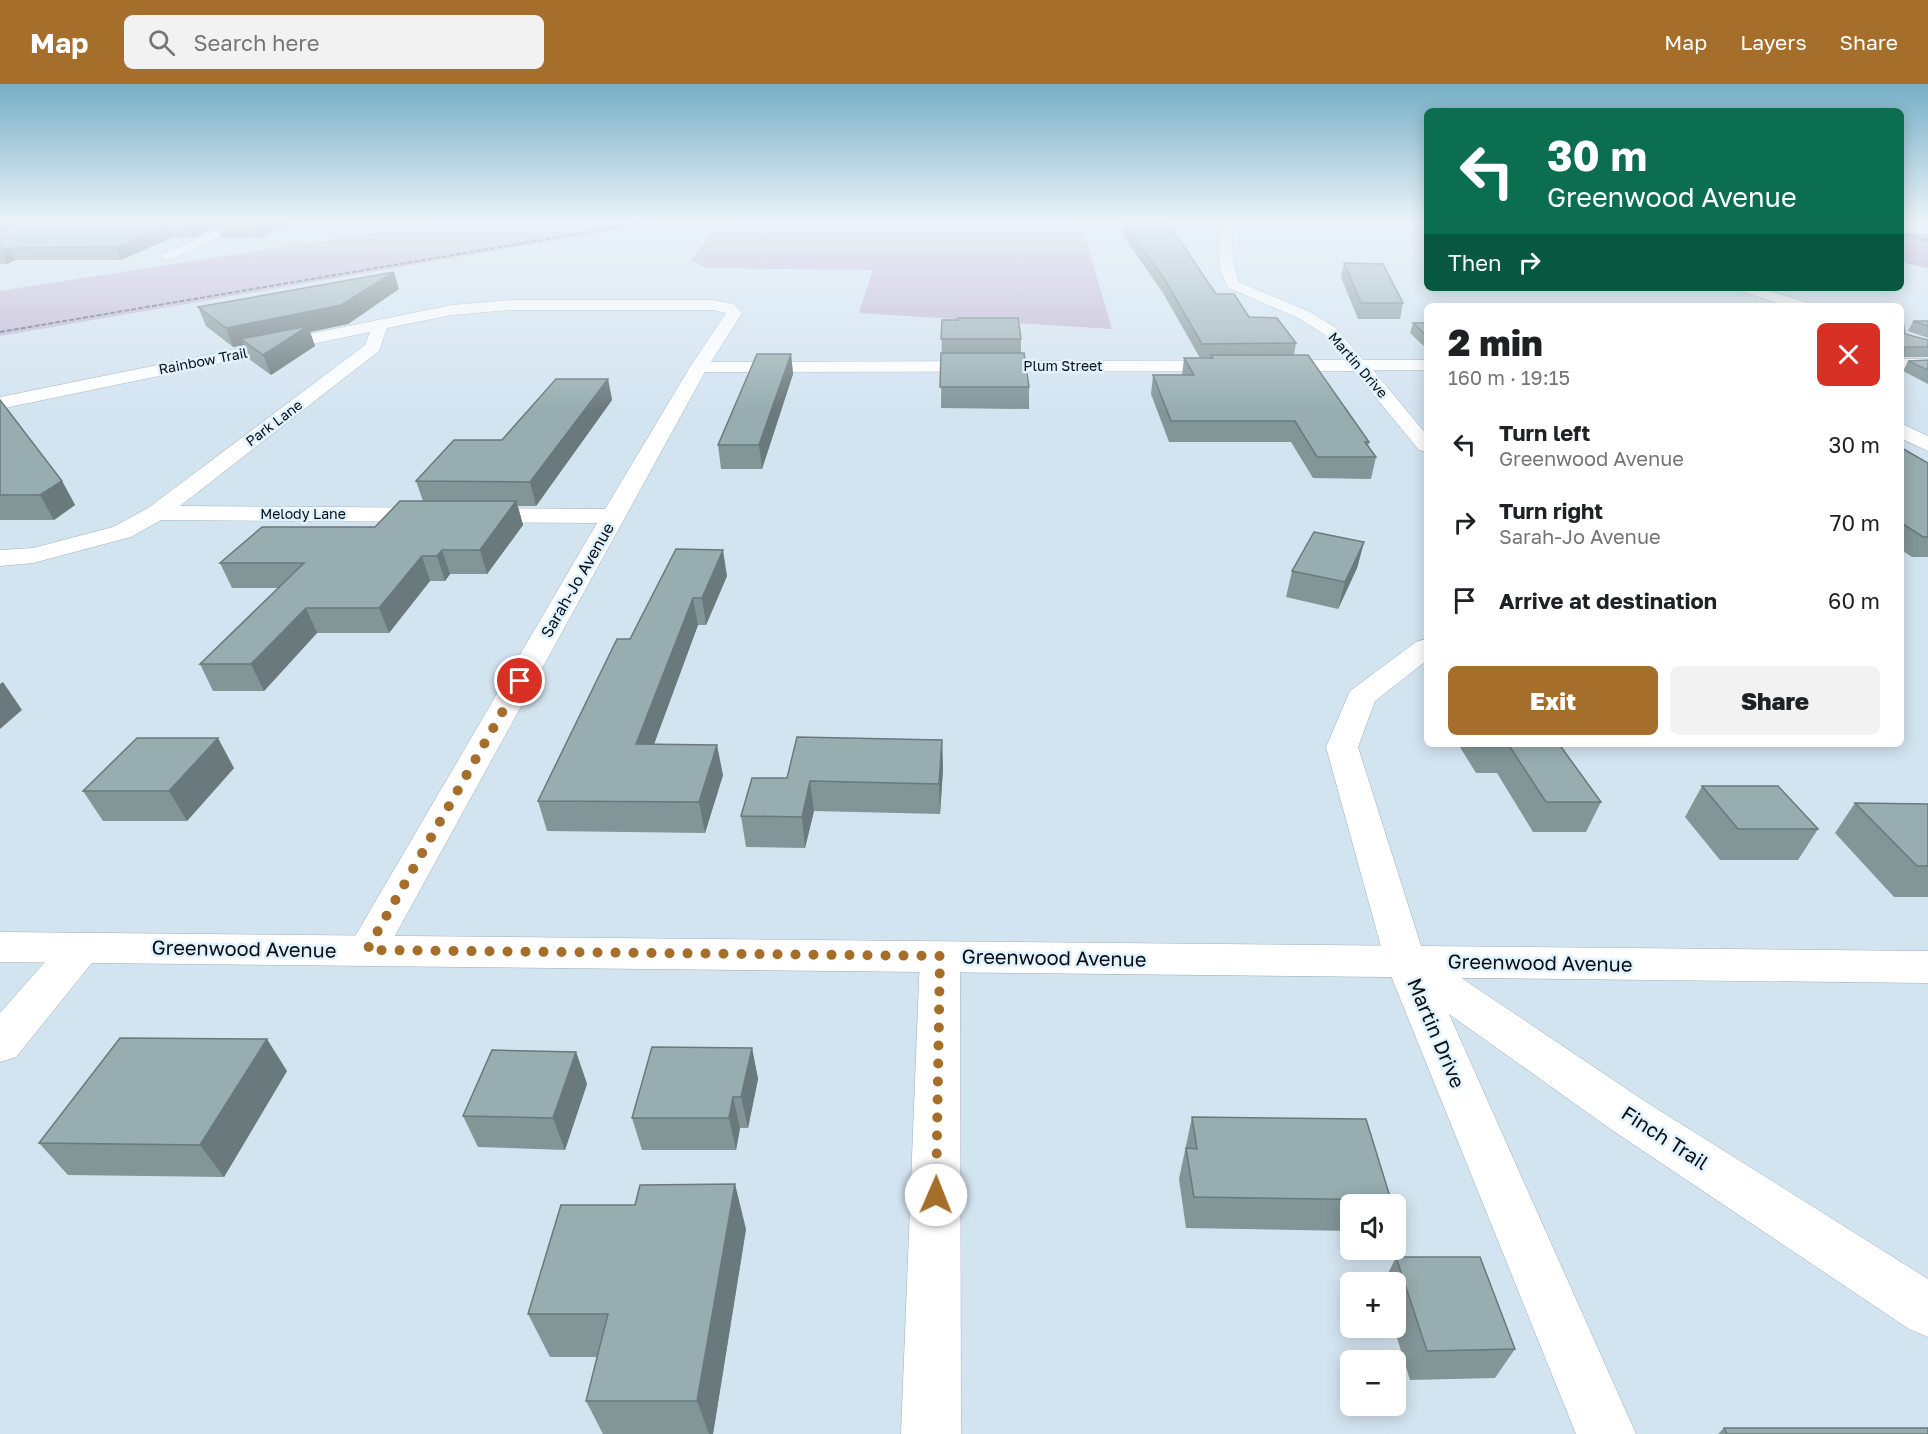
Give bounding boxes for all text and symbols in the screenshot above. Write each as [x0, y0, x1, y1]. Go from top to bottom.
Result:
search box [124, 15, 544, 69]
text: Map [30, 26, 88, 59]
icon: search [145, 26, 178, 59]
text: Search here [193, 29, 319, 56]
text: Map [1664, 29, 1707, 55]
text: Layers [1740, 29, 1807, 55]
text: Share [1840, 29, 1898, 55]
text: 30 m [1547, 130, 1647, 180]
icon: left [1448, 132, 1526, 210]
text: Greenwood Avenue [1547, 181, 1797, 213]
icon: right [1513, 246, 1546, 279]
text: Then [1448, 249, 1501, 276]
text: 2 min [1448, 321, 1543, 364]
button: close [1817, 323, 1880, 386]
street label: Martin Drive [1325, 328, 1392, 401]
street label: Rainbow Trail [157, 344, 249, 377]
street label: Plum Street [1023, 357, 1103, 374]
text: 160 m · 19:15 [1448, 365, 1570, 389]
street label: Park Lane [242, 396, 305, 449]
text: Turn left [1499, 419, 1590, 446]
icon: left [1448, 428, 1481, 461]
text: 30 m [1829, 431, 1880, 458]
text: Greenwood Avenue [1499, 446, 1684, 470]
text: Turn right [1499, 497, 1603, 524]
street label: Melody Lane [260, 505, 346, 522]
icon: right [1448, 506, 1481, 539]
text: 70 m [1830, 509, 1880, 536]
street label: Sarah-Jo Avenue [536, 519, 618, 641]
text: Sarah-Jo Avenue [1499, 524, 1661, 548]
icon: arrive [1448, 584, 1481, 617]
text: Arrive at destination [1499, 587, 1717, 614]
text: 60 m [1828, 587, 1880, 614]
pin [494, 655, 545, 706]
icon: arrive [503, 664, 536, 697]
button: Exit [1448, 666, 1658, 735]
button: Share [1670, 666, 1880, 735]
street label: Greenwood Avenue [151, 934, 337, 962]
street label: Greenwood Avenue [961, 943, 1147, 971]
street label: Greenwood Avenue [1447, 948, 1633, 976]
street label: Martin Drive [1403, 974, 1471, 1091]
street label: Finch Trail [1617, 1100, 1714, 1174]
position arrow [904, 1163, 968, 1227]
map controls [1340, 1194, 1406, 1416]
button: sound [1340, 1194, 1406, 1260]
button: + [1340, 1272, 1406, 1338]
button: − [1340, 1350, 1406, 1416]

